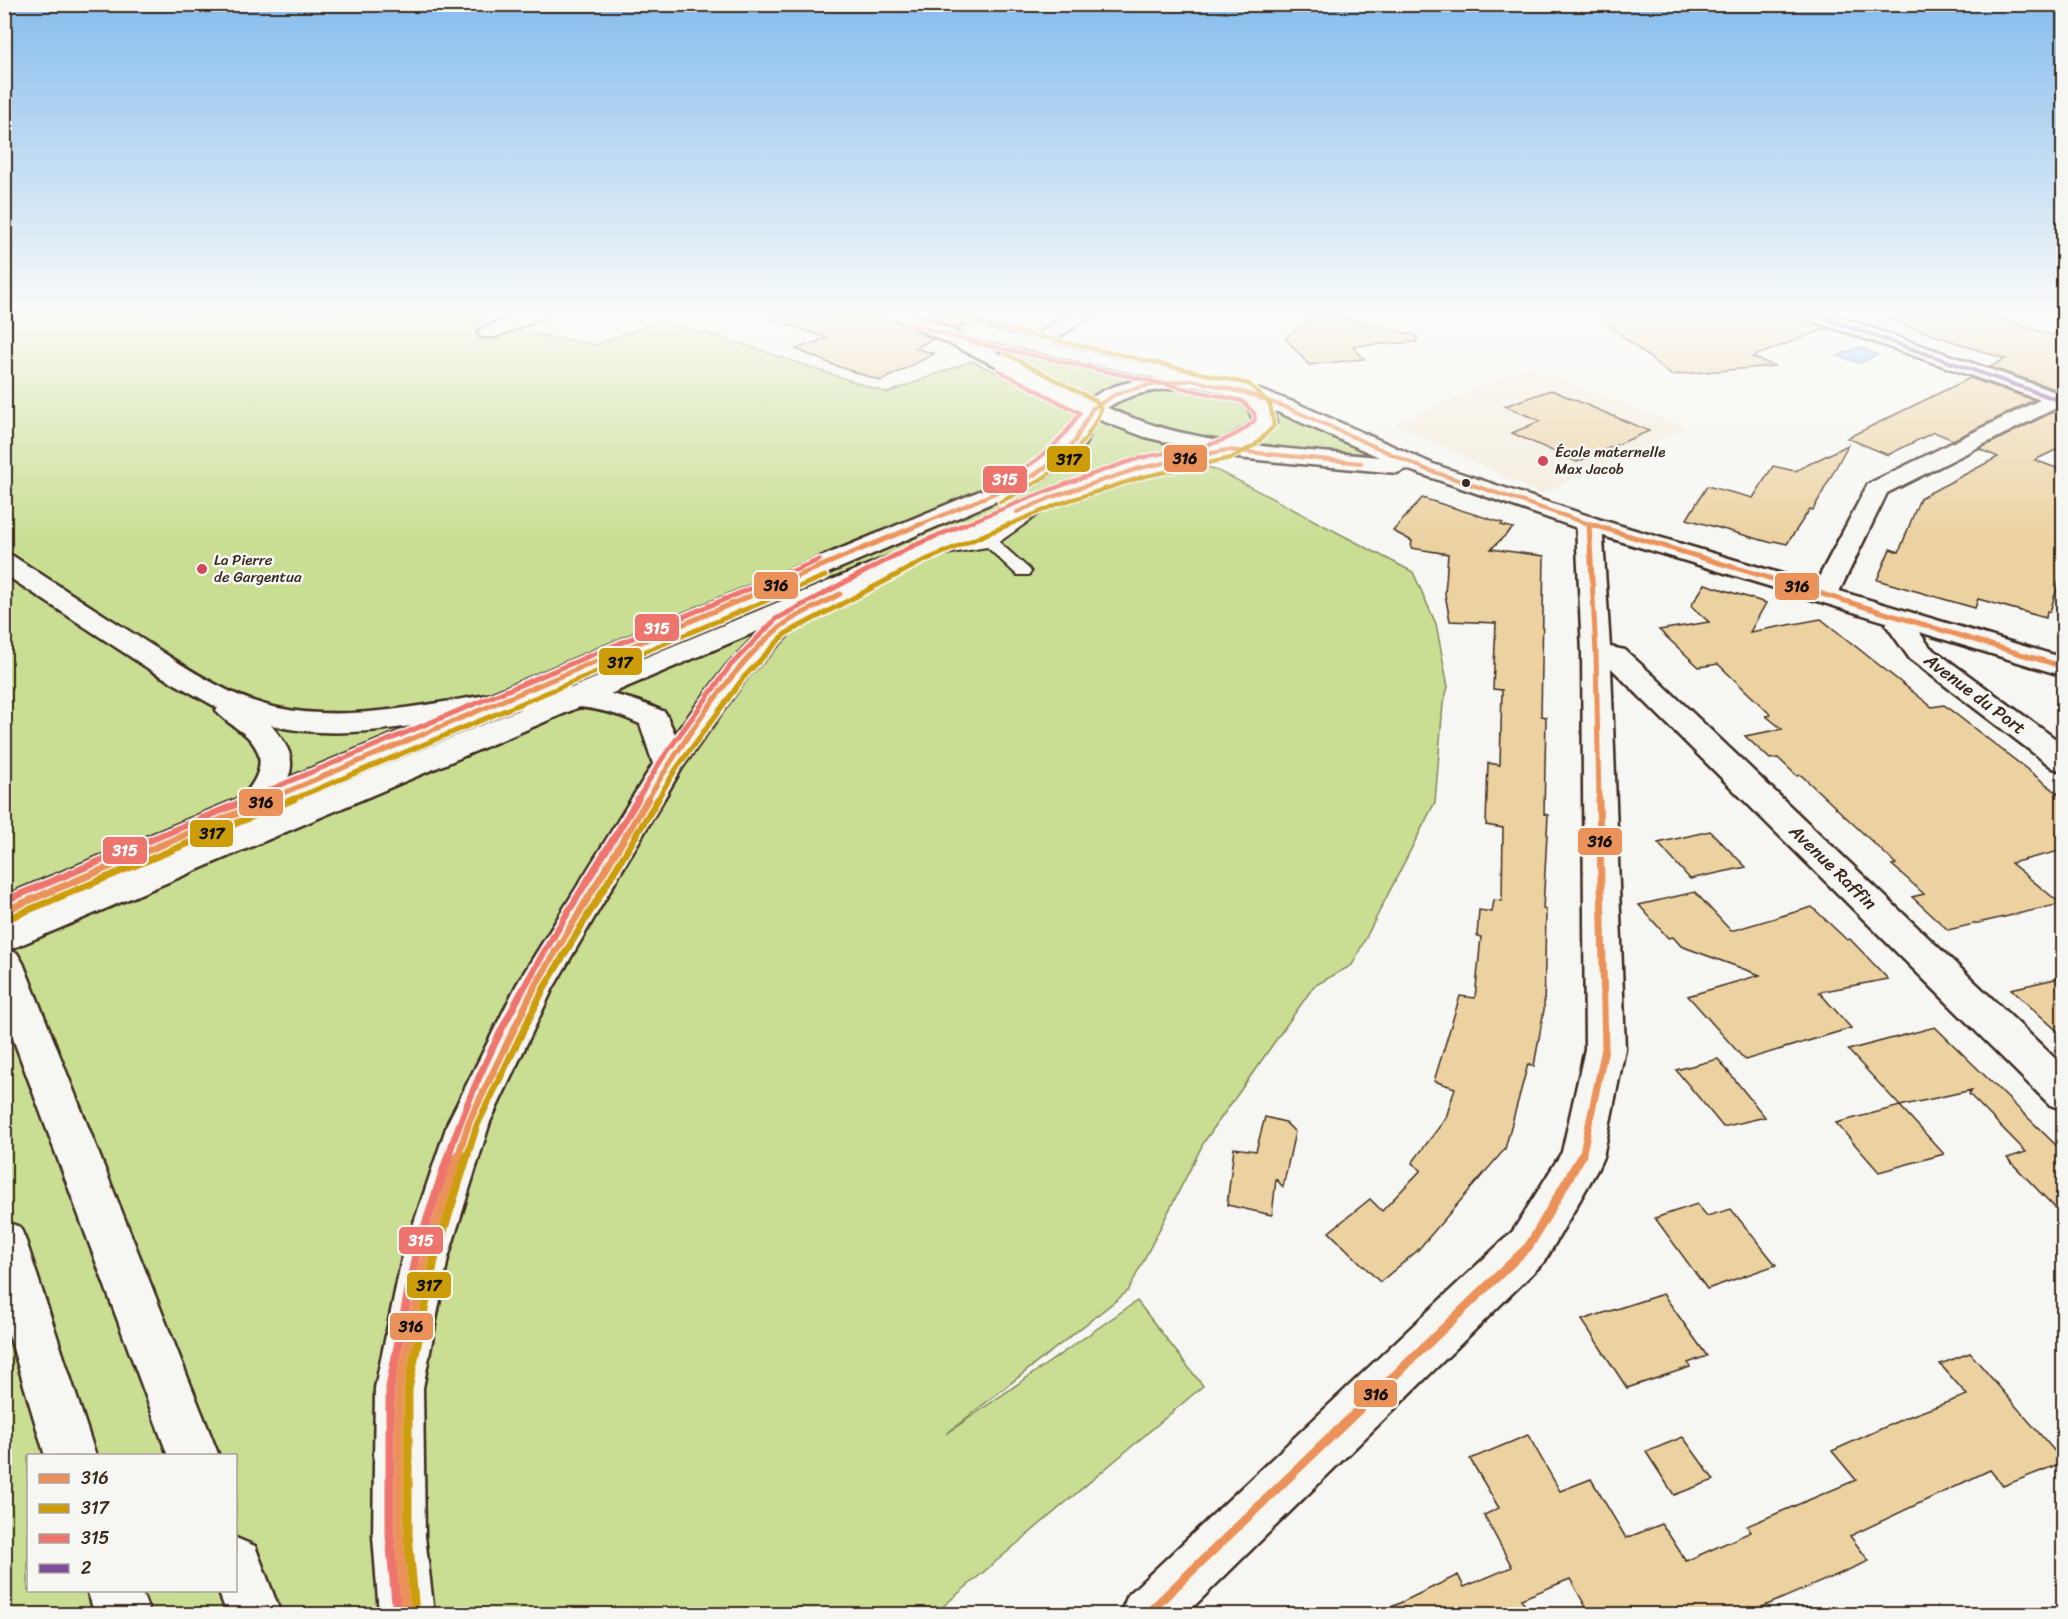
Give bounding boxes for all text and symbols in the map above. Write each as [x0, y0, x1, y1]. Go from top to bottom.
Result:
place label: École maternelle Max Jacob [1555, 439, 1665, 482]
line badge: 316 [1163, 444, 1208, 473]
text: 316 [1172, 444, 1197, 473]
line badge: 317 [1046, 445, 1091, 473]
text: 317 [1056, 445, 1083, 474]
marker: École maternelle Max Jacob [1536, 454, 1550, 468]
line badge: 315 [982, 465, 1028, 494]
text: 315 [991, 465, 1018, 494]
unlabelled marker [1460, 477, 1472, 489]
place label: La Pierre de Gargentua [214, 547, 302, 590]
marker: La Pierre de Gargentua [195, 562, 209, 576]
line badge: 316 [753, 571, 799, 600]
text: 316 [763, 571, 788, 600]
line badge: 316 [1774, 572, 1820, 601]
text: 316 [1784, 572, 1809, 601]
line badge: 315 [634, 613, 680, 642]
text: 315 [643, 614, 670, 643]
street label: Avenue du Port [1916, 644, 2033, 743]
line badge: 317 [598, 647, 643, 676]
text: 317 [607, 648, 634, 677]
line badge: 316 [238, 788, 284, 817]
text: 316 [248, 788, 273, 817]
street label: Avenue Raffin [1781, 816, 1885, 918]
line badge: 317 [189, 819, 234, 848]
text: 317 [199, 819, 226, 848]
line badge: 316 [1577, 827, 1623, 856]
text: 316 [1587, 827, 1612, 856]
line badge: 315 [102, 836, 148, 865]
text: 315 [111, 836, 138, 865]
line badge: 315 [398, 1226, 444, 1255]
text: 315 [407, 1226, 434, 1255]
line badge: 317 [406, 1271, 452, 1299]
text: 317 [416, 1271, 443, 1300]
line badge: 316 [389, 1312, 434, 1341]
text: 316 [398, 1312, 423, 1341]
line badge: 316 [1353, 1379, 1398, 1408]
text: 316 [1363, 1380, 1388, 1409]
legend [27, 1454, 237, 1592]
text: 316 [81, 1462, 109, 1494]
text: 317 [81, 1492, 111, 1524]
text: 315 [81, 1522, 110, 1554]
text: 2 [81, 1552, 91, 1584]

